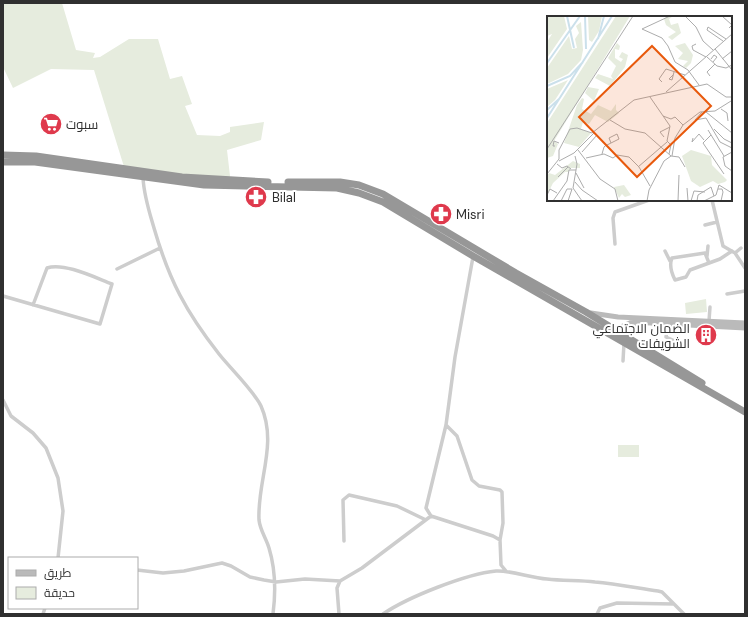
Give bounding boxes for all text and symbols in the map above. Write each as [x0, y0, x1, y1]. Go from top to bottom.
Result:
inset map [547, 16, 732, 201]
supermarket icon: سبوت [38, 111, 64, 137]
place label: سبوت [66, 116, 98, 133]
pharmacy icon: Bilal [243, 184, 269, 210]
place label: Bilal [272, 189, 296, 206]
pharmacy icon: Misri [428, 201, 454, 227]
place label: Misri [456, 206, 485, 223]
place label: الضمان الاجتماعي الشويفات [592, 320, 690, 352]
building icon: الضمان الاجتماعي الشويفات [693, 322, 719, 348]
legend [8, 557, 138, 609]
text: طريق [44, 565, 72, 581]
text: حديقة [44, 585, 75, 601]

